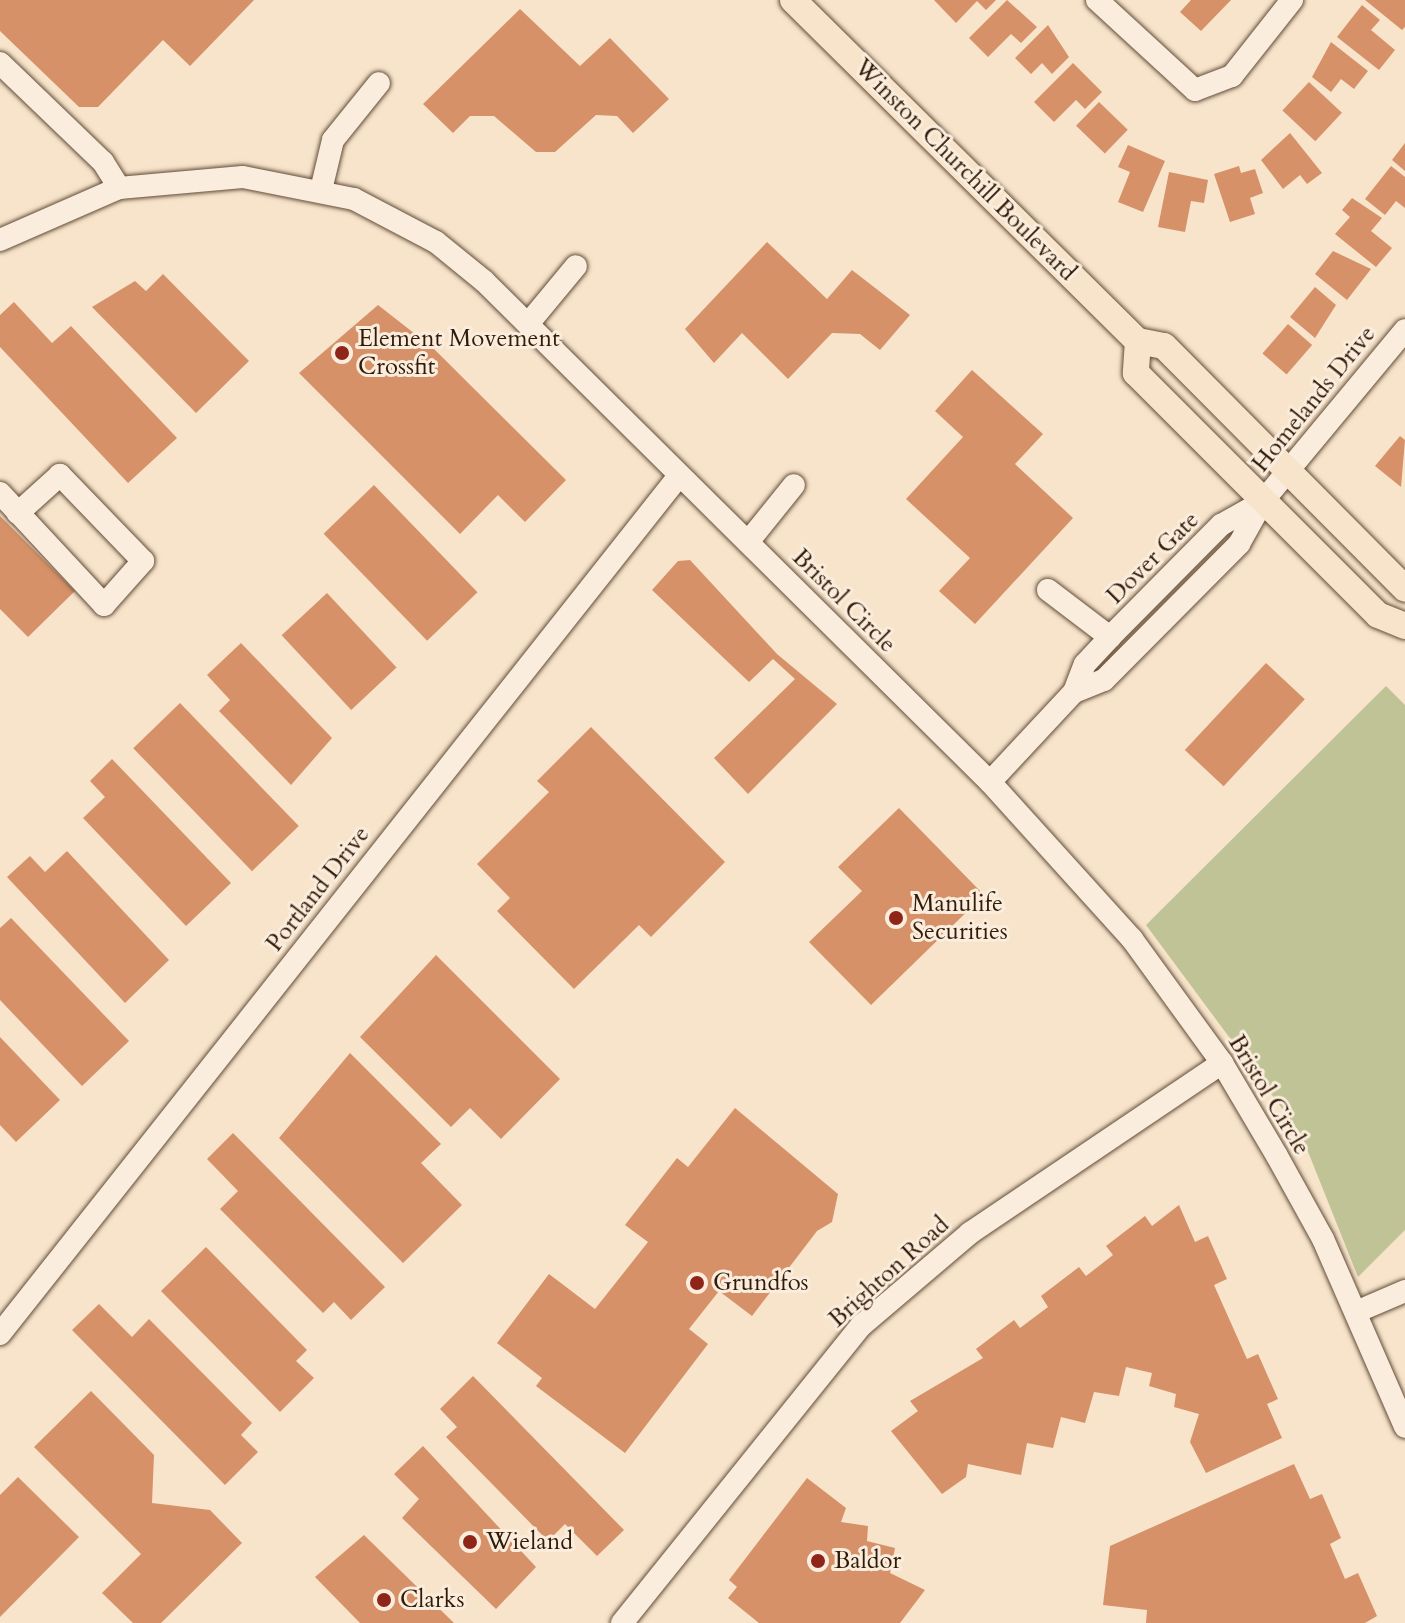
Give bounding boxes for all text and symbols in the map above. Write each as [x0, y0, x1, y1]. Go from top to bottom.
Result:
street label: Winston Churchill Boulevard [848, 53, 1082, 287]
street label: Homelands Drive [1246, 320, 1382, 478]
place label: Element Movement Crossfit [358, 325, 560, 381]
marker: Element Movement Crossfit [333, 344, 351, 362]
street label: Dover Gate [1101, 506, 1205, 610]
street label: Bristol Circle [786, 543, 902, 659]
street label: Portland Drive [260, 821, 376, 957]
place label: Manulife Securities [912, 890, 1008, 946]
marker: Manulife Securities [887, 909, 905, 927]
street label: Bristol Circle [1222, 1030, 1316, 1160]
street label: Brighton Road [823, 1211, 955, 1333]
place label: Grundfos [713, 1269, 809, 1297]
marker: Grundfos [688, 1274, 706, 1292]
place label: Wieland [486, 1528, 573, 1556]
marker: Wieland [461, 1533, 479, 1551]
place label: Baldor [834, 1547, 901, 1575]
marker: Baldor [809, 1552, 827, 1570]
place label: Clarks [400, 1586, 464, 1614]
marker: Clarks [375, 1591, 393, 1609]

